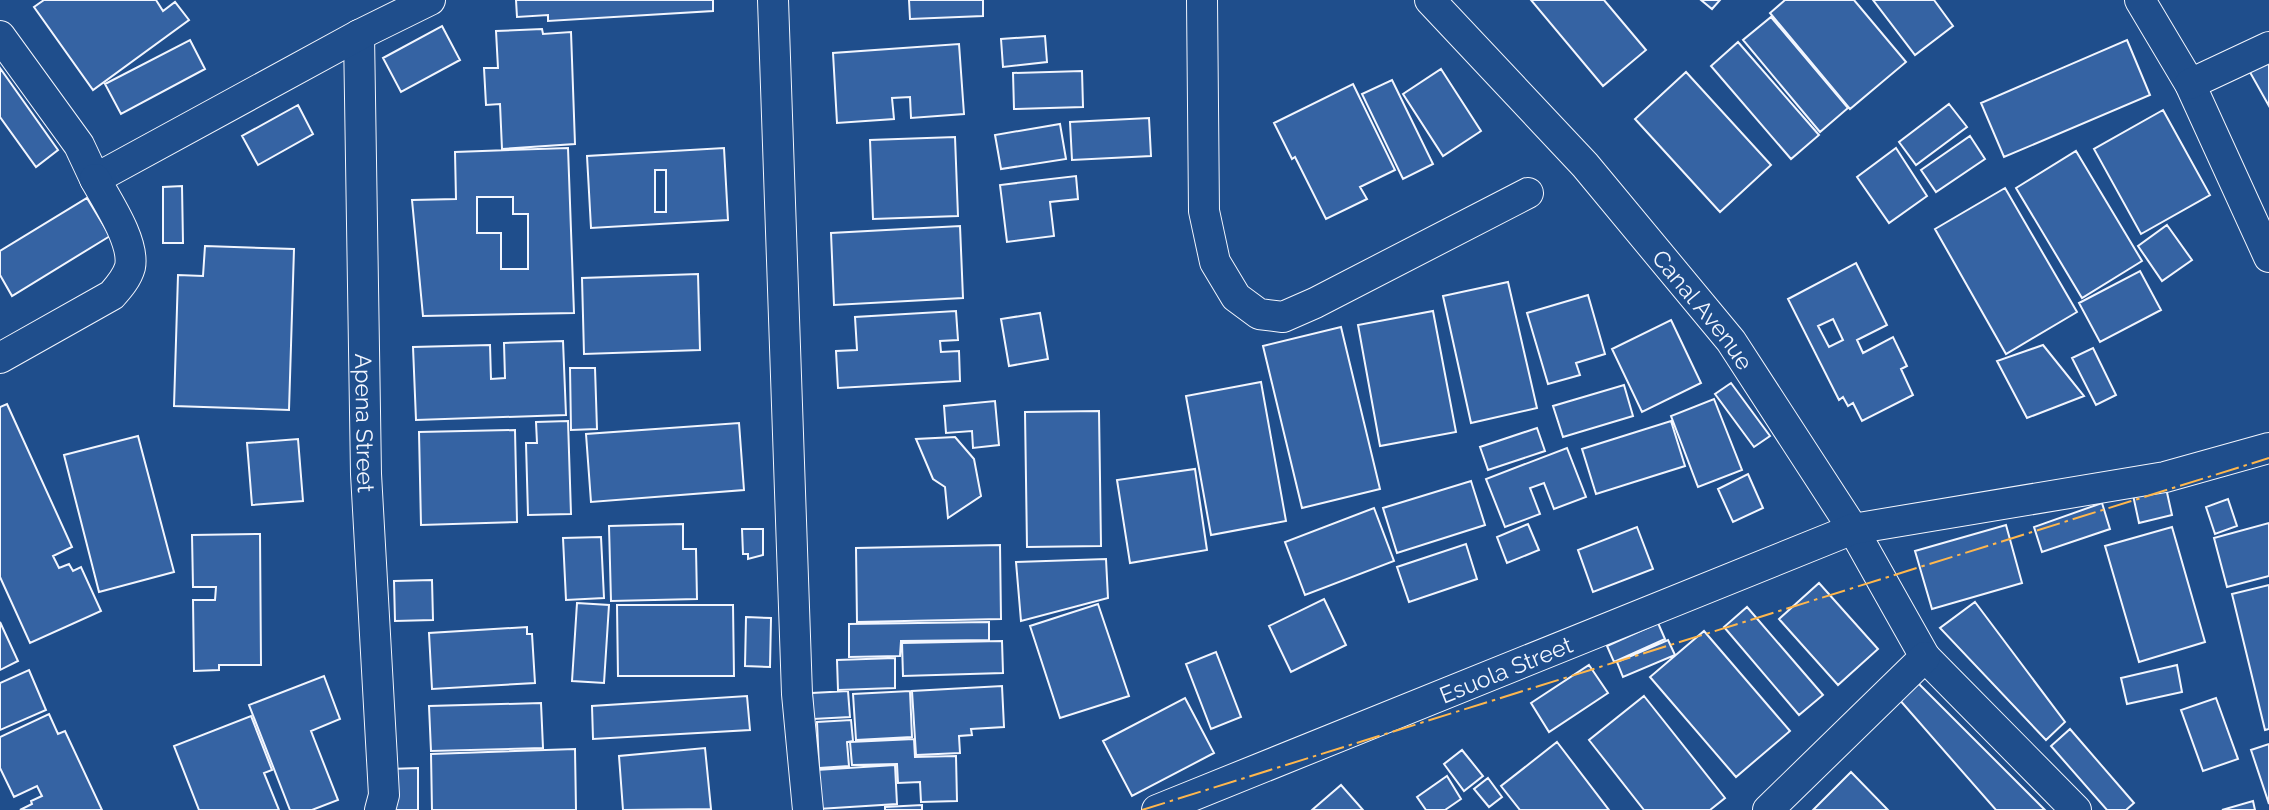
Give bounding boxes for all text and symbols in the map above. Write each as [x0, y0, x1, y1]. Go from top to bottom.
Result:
street label: Canal Avenue [1647, 244, 1759, 374]
street label: Apena Street [351, 353, 381, 493]
street label: Esuola Street [1435, 630, 1576, 708]

